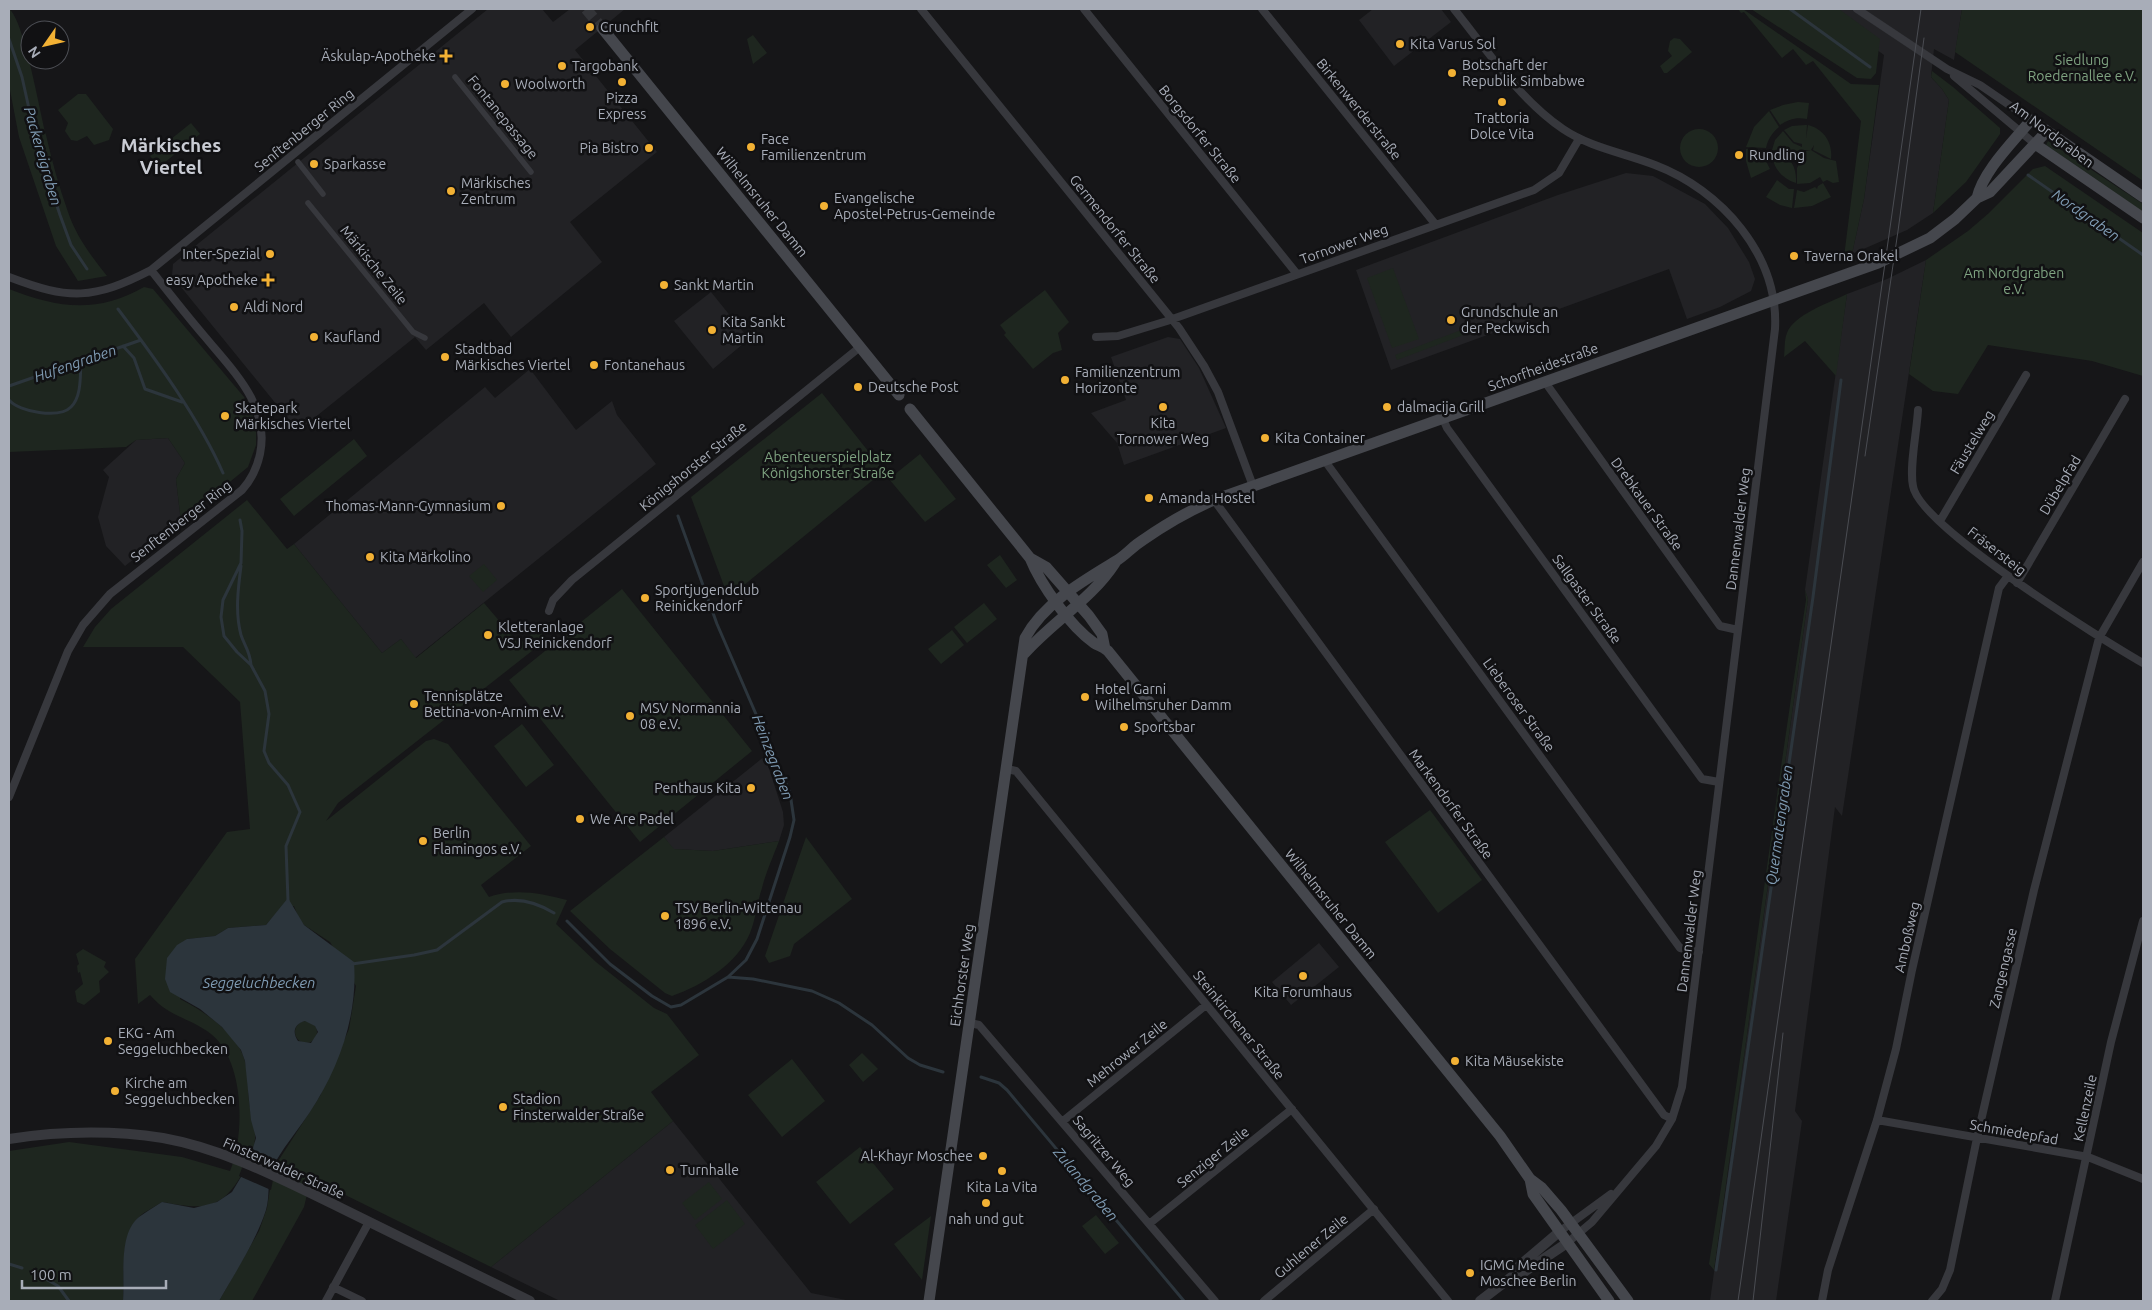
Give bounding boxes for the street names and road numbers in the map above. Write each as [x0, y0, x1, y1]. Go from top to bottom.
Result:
street label: Birkenwerderstraße [1313, 55, 1405, 163]
street label: Fontanepassage [465, 72, 541, 162]
street label: Borgsdorfer Straße [1156, 82, 1244, 186]
street label: Senftenberger Ring [251, 85, 357, 175]
street label: Am Nordgraben [2007, 97, 2097, 171]
street label: Wilhelmsruher Damm [713, 144, 811, 260]
street label: Germendorfer Straße [1066, 172, 1164, 286]
street label: Tornower Weg [1298, 221, 1390, 267]
street label: Märkische Zeile [337, 222, 411, 308]
street label: Schorfheidestraße [1486, 340, 1600, 394]
street label: Fäustelweg [1947, 407, 1997, 477]
street label: Königshorster Straße [636, 418, 750, 514]
street label: Dübelpfad [2036, 452, 2084, 518]
street label: Drebkauer Straße [1608, 454, 1686, 554]
street label: Dannenwalder Weg [1723, 467, 1753, 591]
street label: Senftenberger Ring [128, 477, 234, 565]
street label: Fräsersteig [1965, 523, 2029, 579]
street label: Sallgaster Straße [1549, 551, 1625, 647]
street label: Lieberoser Straße [1480, 655, 1558, 755]
street label: Markendorfer Straße [1406, 746, 1496, 862]
street label: Wilhelmsruher Damm [1282, 846, 1380, 962]
street label: Dannenwalder Weg [1674, 869, 1704, 993]
street label: Amboßweg [1891, 900, 1923, 974]
street label: Eichhorster Weg [947, 923, 977, 1027]
street label: Zangengasse [1986, 926, 2020, 1010]
street label: Steinkirchener Straße [1190, 967, 1288, 1083]
street label: Mehrower Zeile [1084, 1016, 1170, 1090]
street label: Kellenzeile [2070, 1073, 2100, 1143]
street label: Sagritzer Weg [1070, 1112, 1138, 1190]
street label: Schmiedepfad [1968, 1116, 2060, 1148]
street label: Senziger Zeile [1174, 1123, 1252, 1191]
street label: Finsterwalder Straße [221, 1134, 347, 1202]
street label: Guhlener Zeile [1271, 1211, 1351, 1281]

